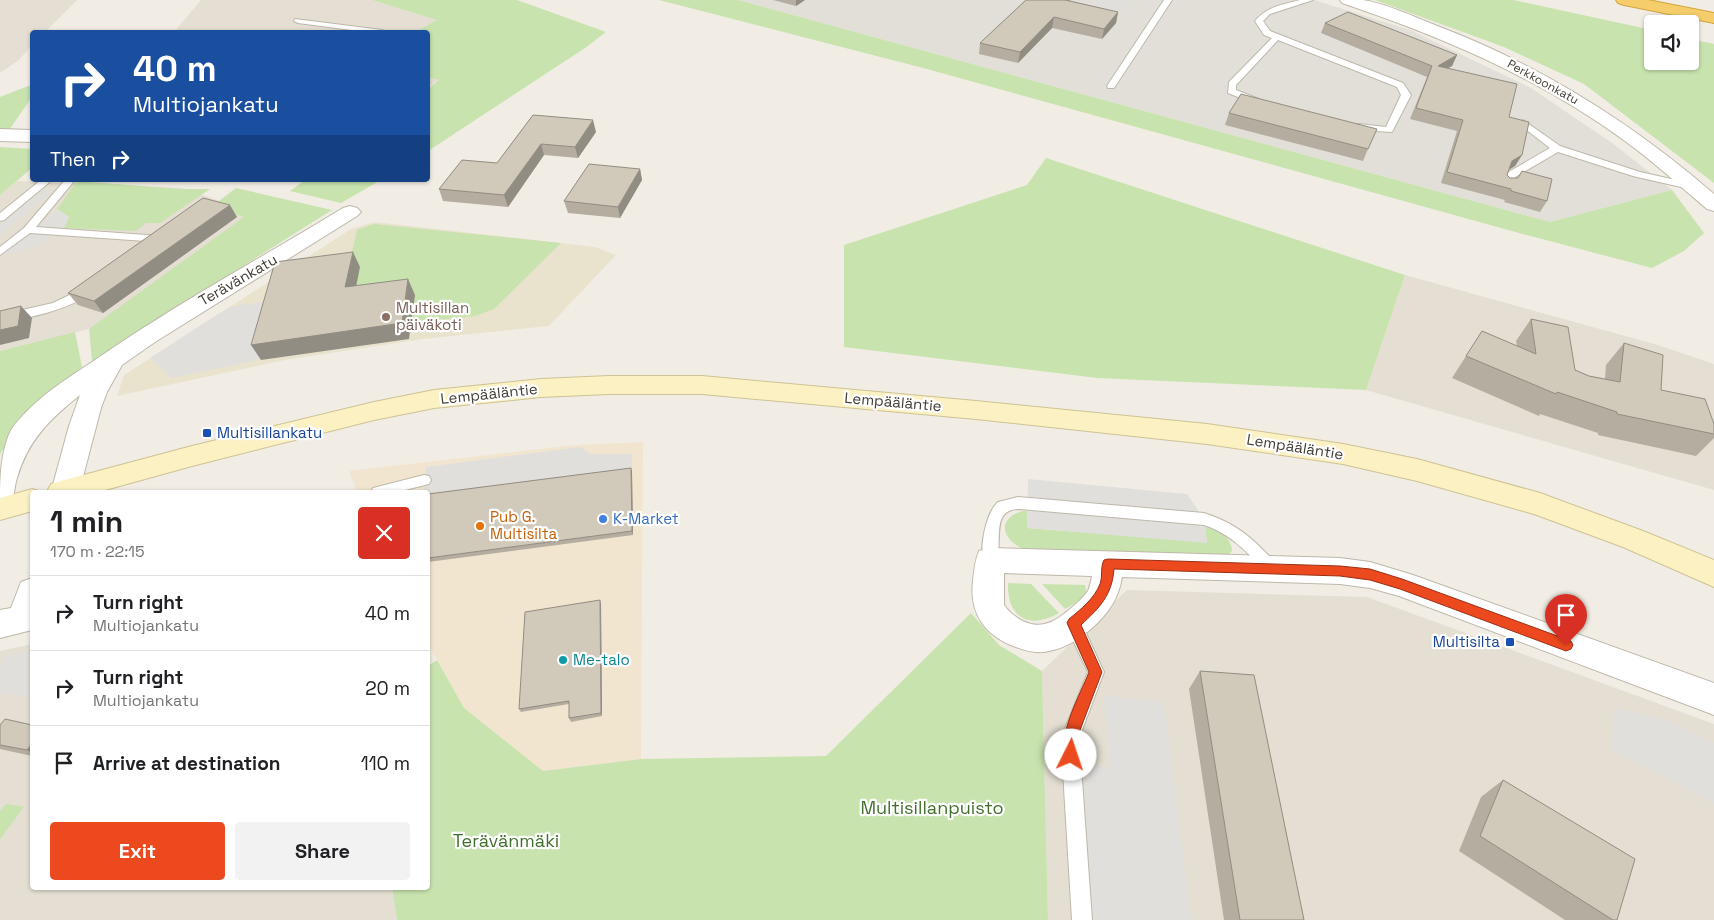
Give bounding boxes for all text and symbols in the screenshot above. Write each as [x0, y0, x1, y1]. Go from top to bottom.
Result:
map controls [1644, 15, 1699, 70]
button: sound [1644, 15, 1699, 70]
text: 40 m [133, 47, 217, 91]
icon: right [50, 50, 115, 115]
street label: Perkkoonkatu [1505, 56, 1581, 108]
text: Multiojankatu [133, 90, 279, 118]
icon: right [106, 145, 134, 173]
text: Then [50, 147, 96, 172]
street label: Terävänkatu [195, 249, 280, 310]
place label: Multisillan päiväkoti [396, 298, 469, 334]
marker: Multisillan päiväkoti [380, 311, 392, 323]
street label: Lempääläntie [439, 379, 539, 408]
street label: Lempääläntie [844, 388, 943, 415]
place label: Multisillankatu [217, 423, 322, 442]
marker: Multisillankatu [201, 427, 213, 439]
street label: Lempääläntie [1245, 429, 1345, 464]
text: 1 min [50, 502, 123, 541]
button: close [358, 507, 410, 559]
place label: Pub G. Multisilta [490, 507, 558, 543]
place label: K-Market [613, 509, 679, 528]
marker: K-Market [597, 513, 609, 525]
marker: Pub G. Multisilta [474, 520, 486, 532]
text: 170 m · 22:15 [50, 541, 145, 562]
text: Turn right [93, 590, 183, 615]
pin [1545, 594, 1587, 645]
icon: right [50, 599, 78, 627]
text: 40 m [365, 601, 410, 626]
icon: arrive [1552, 601, 1580, 629]
text: Multiojankatu [93, 615, 199, 636]
place label: Multisilta [1433, 632, 1500, 651]
marker: Multisilta [1504, 636, 1516, 648]
place label: Me-talo [573, 650, 630, 669]
marker: Me-talo [557, 654, 569, 666]
text: Turn right [93, 665, 183, 690]
icon: right [50, 674, 78, 702]
text: 20 m [365, 676, 410, 701]
text: Multiojankatu [93, 690, 199, 711]
position arrow [1044, 728, 1096, 780]
icon: arrive [50, 749, 78, 777]
text: Arrive at destination [93, 751, 281, 776]
text: 110 m [361, 751, 410, 776]
park label: Multisillanpuisto [860, 796, 1004, 819]
button: Exit [50, 822, 225, 880]
button: Share [235, 822, 410, 880]
park label: Terävänmäki [453, 829, 559, 852]

